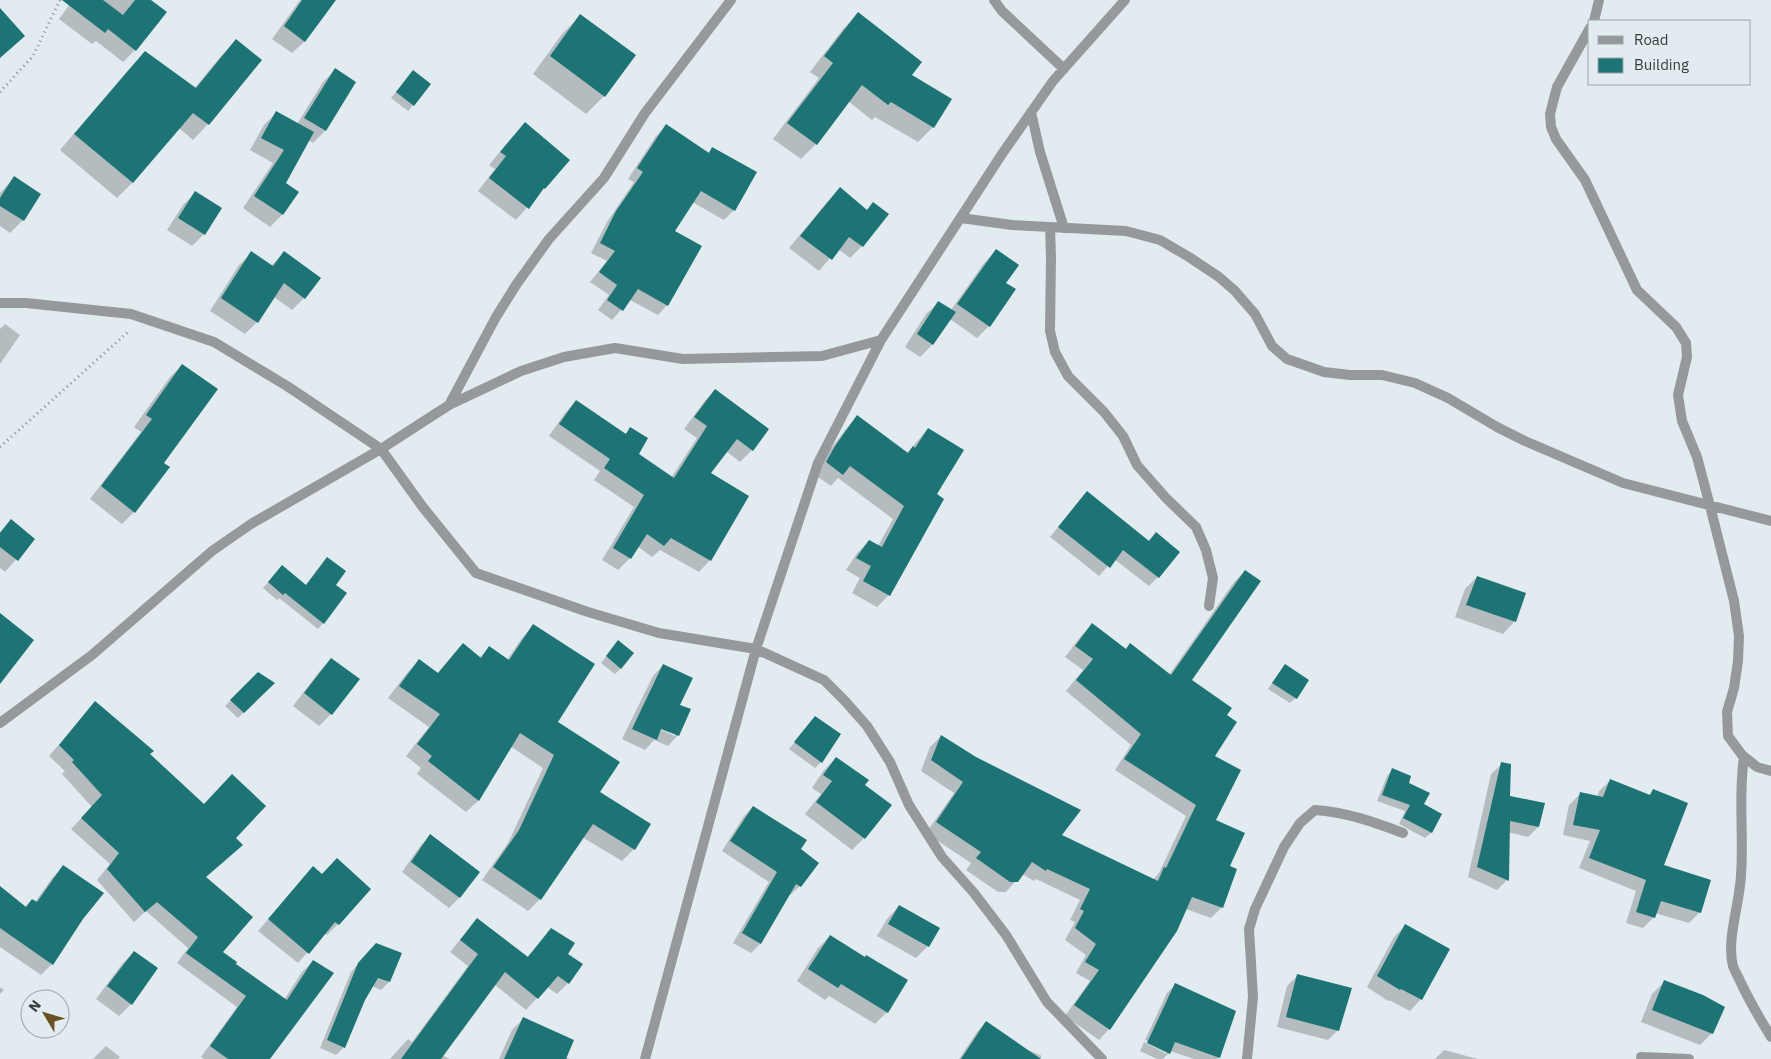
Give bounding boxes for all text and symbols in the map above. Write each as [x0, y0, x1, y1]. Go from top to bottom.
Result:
legend [1588, 20, 1751, 85]
text: Road [1634, 30, 1669, 49]
text: Building [1634, 55, 1689, 74]
north arrow [20, 989, 70, 1039]
text: N [25, 996, 45, 1016]

